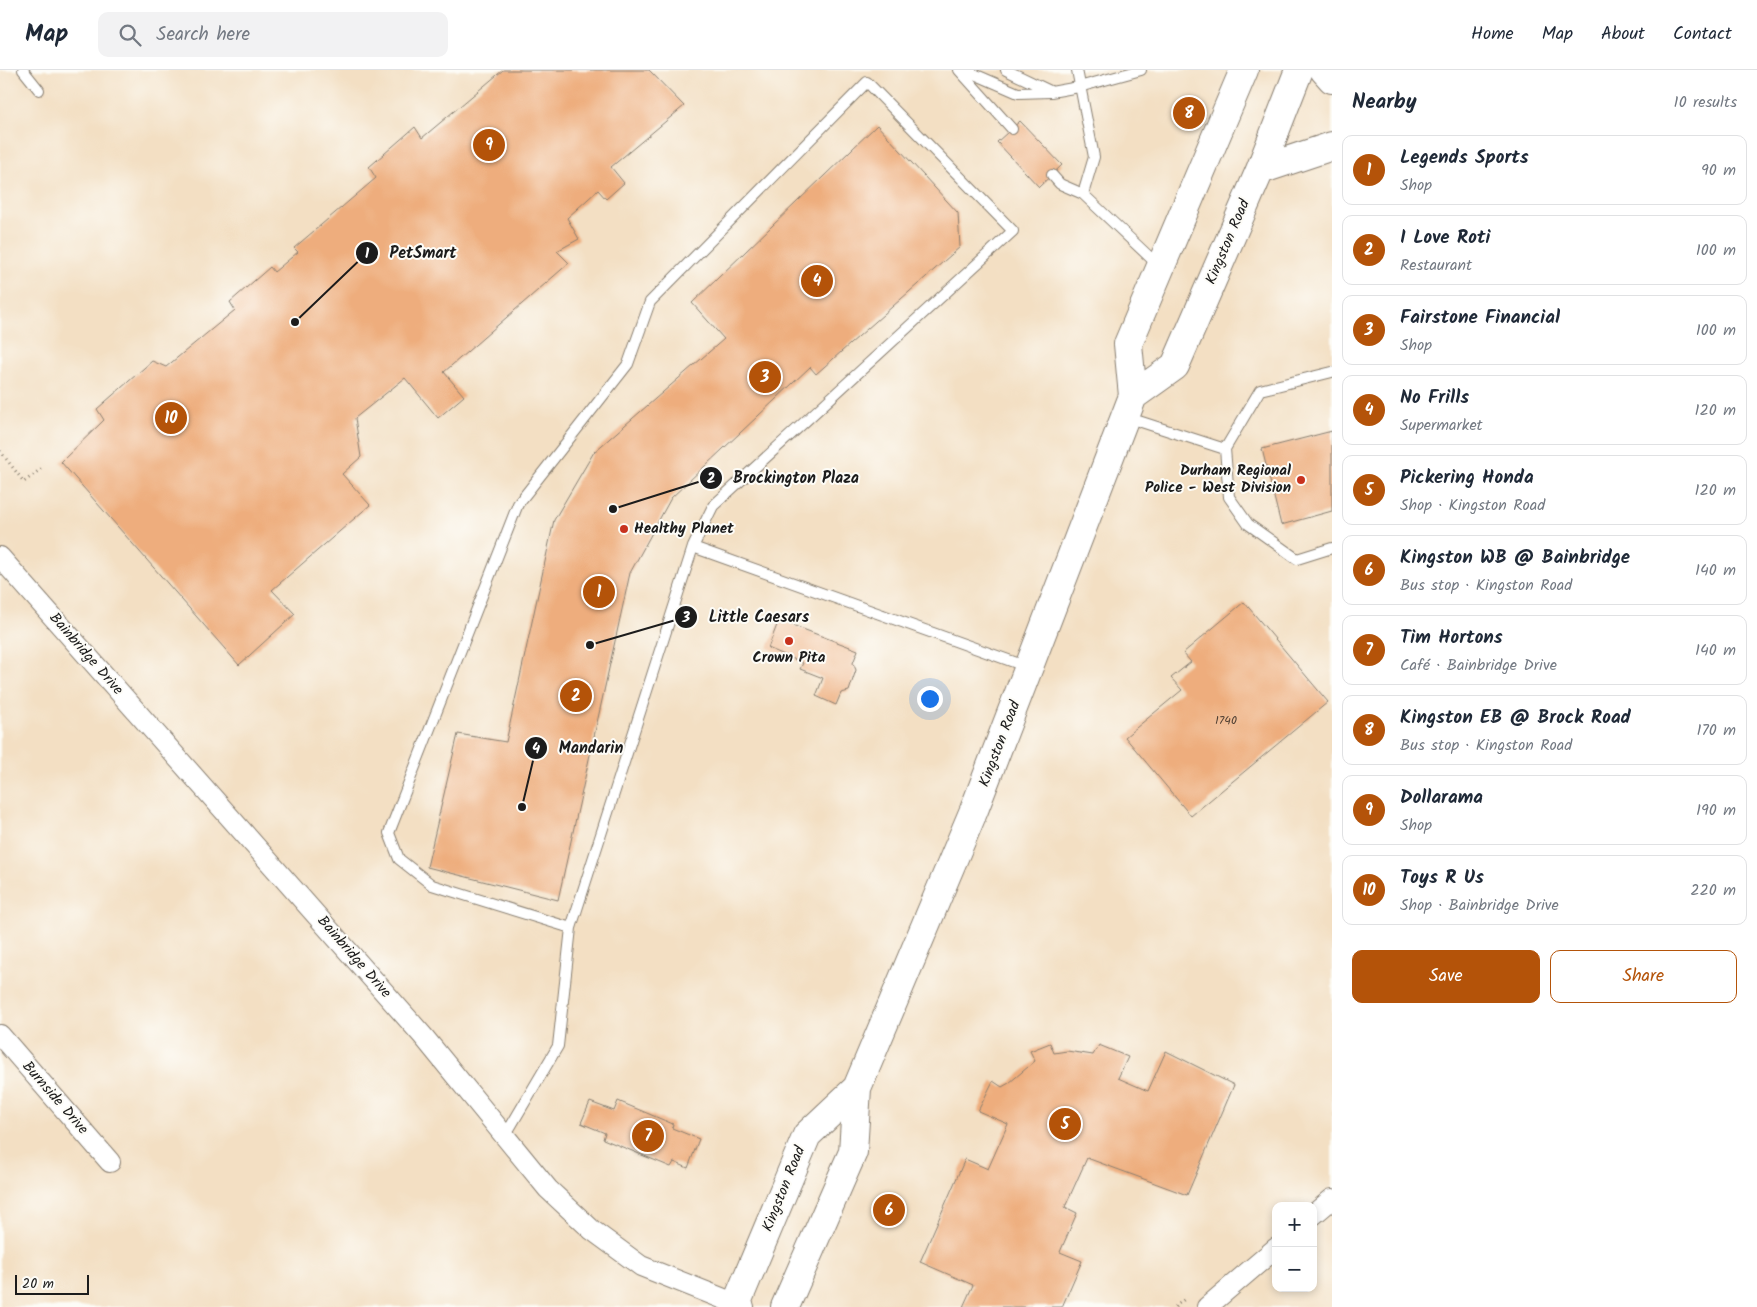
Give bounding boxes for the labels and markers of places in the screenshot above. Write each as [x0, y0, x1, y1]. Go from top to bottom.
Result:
pin: 8 [1173, 94, 1205, 132]
pin: 9 [473, 126, 505, 164]
callout: PetSmart [354, 237, 466, 268]
pin: 4 [801, 262, 833, 300]
pin: 3 [749, 358, 781, 396]
pin: 10 [155, 399, 187, 437]
place label: Durham Regional Police - West Division [1145, 459, 1291, 500]
callout: Brockington Plaza [698, 462, 869, 493]
marker: Durham Regional Police - West Division [1295, 474, 1307, 486]
place label: Healthy Planet [634, 517, 734, 541]
marker: Healthy Planet [618, 523, 630, 535]
pin: 1 [583, 573, 615, 611]
callout: Little Caesars [674, 601, 819, 632]
marker: Crown Pita [783, 635, 795, 647]
place label: Crown Pita [753, 646, 826, 670]
pin: 2 [560, 677, 592, 715]
callout: Mandarin [524, 732, 634, 763]
pin: 5 [1049, 1105, 1081, 1143]
pin: 7 [632, 1117, 664, 1155]
pin: 6 [873, 1191, 905, 1229]

